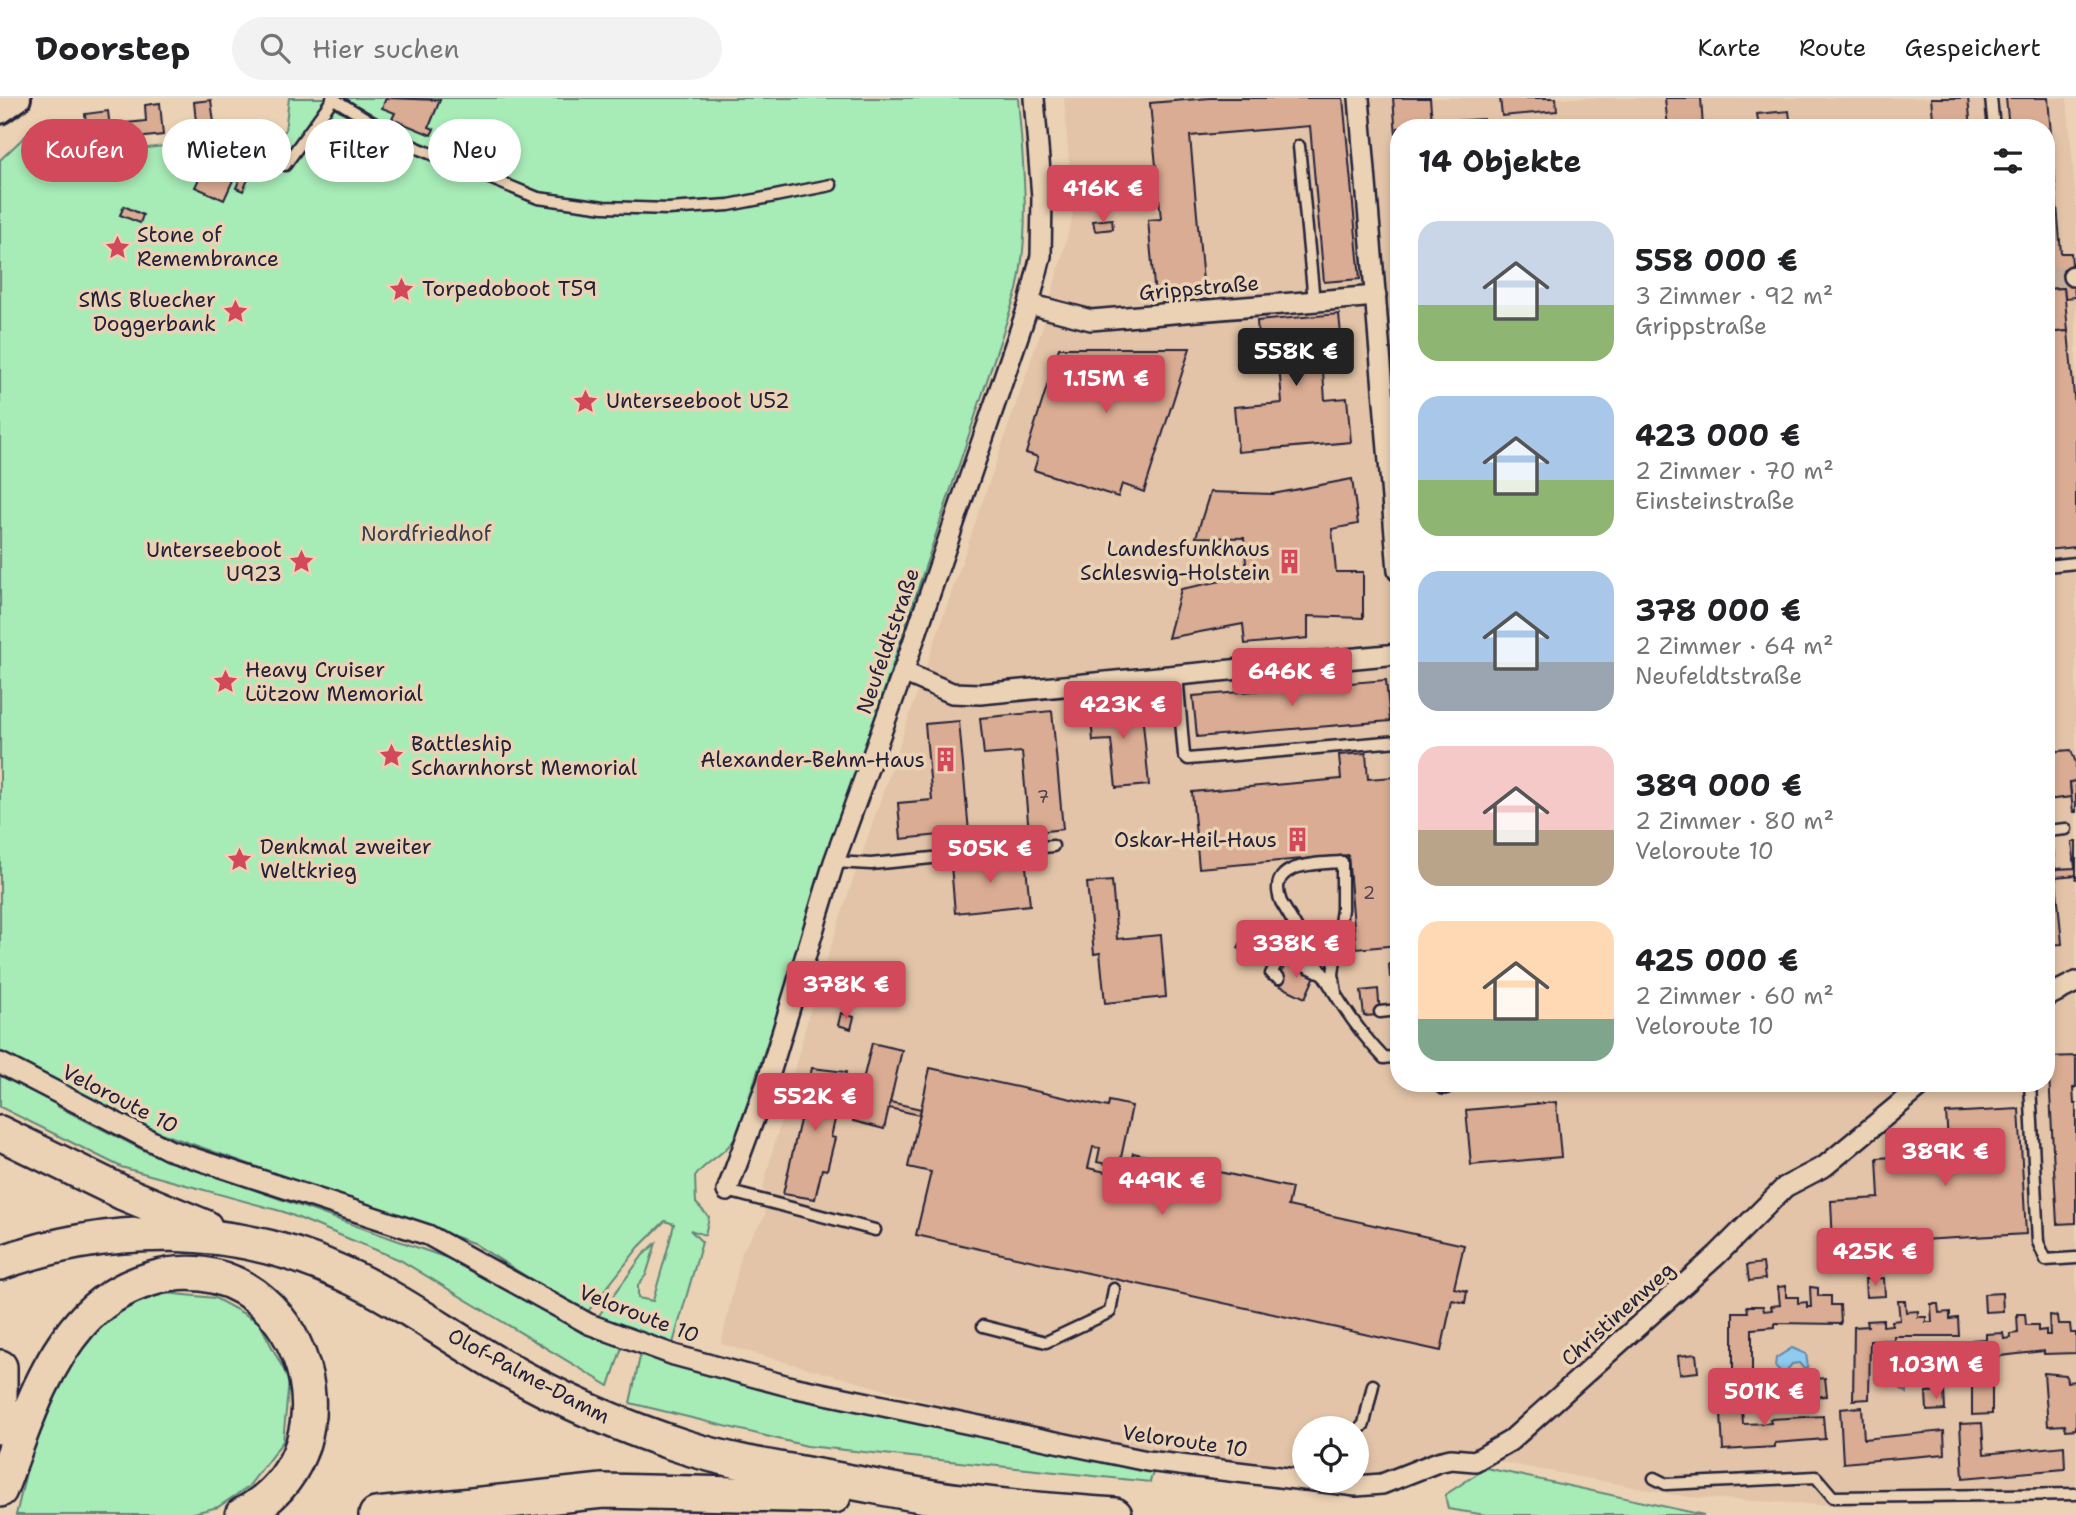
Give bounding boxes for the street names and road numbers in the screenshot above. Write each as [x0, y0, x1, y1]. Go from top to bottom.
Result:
street label: Grippstraße [1138, 269, 1260, 307]
street label: Neufeldtstraße [850, 564, 926, 718]
street label: Veloroute 10 [57, 1058, 183, 1140]
street label: Christinenweg [1555, 1255, 1681, 1373]
street label: Veloroute 10 [575, 1278, 703, 1350]
street label: Olof-Palme-Damm [443, 1321, 615, 1431]
street label: Veloroute 10 [1120, 1418, 1250, 1464]

